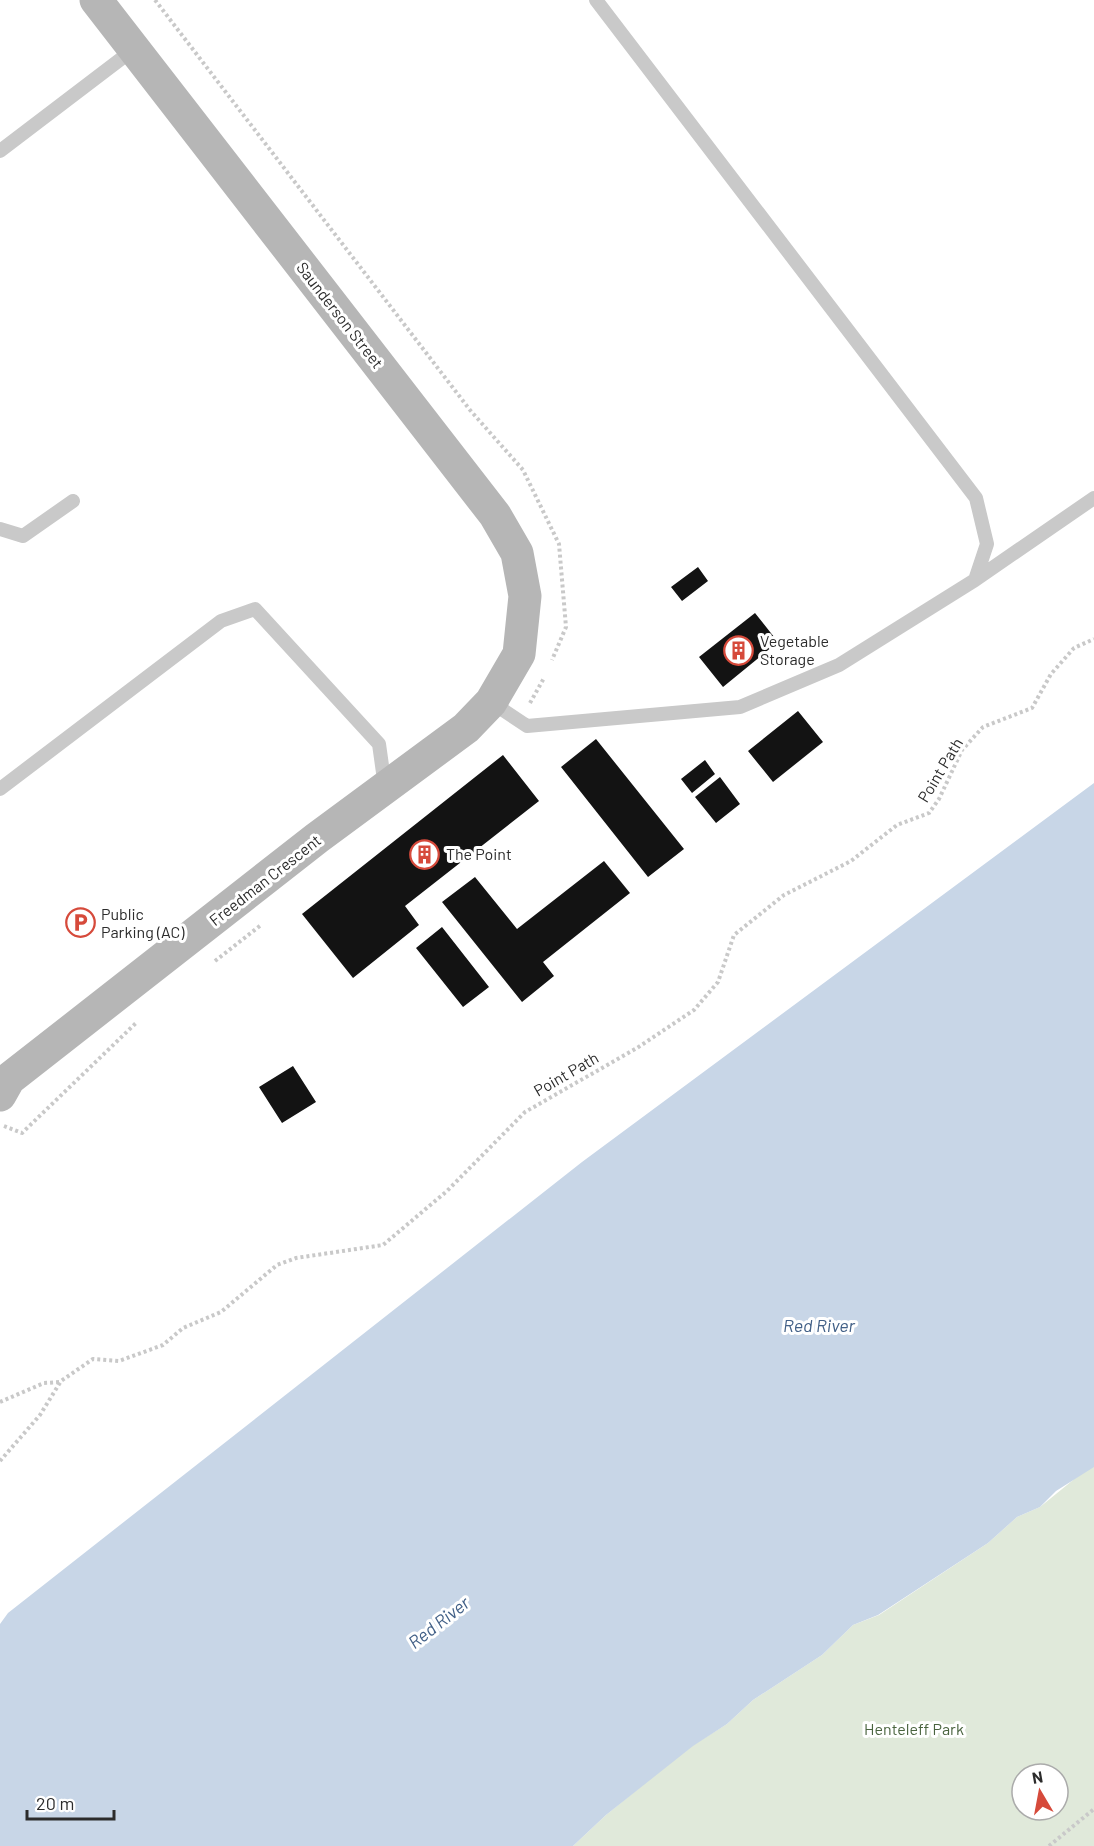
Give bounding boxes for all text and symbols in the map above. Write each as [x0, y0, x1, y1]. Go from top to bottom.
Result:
street label: Saunderson Street [293, 258, 388, 372]
place label: Vegetable Storage [760, 631, 829, 668]
building icon: Vegetable Storage [723, 634, 755, 666]
street label: Point Path [913, 734, 966, 805]
street label: Freedman Crescent [205, 830, 324, 929]
building icon: The Point [409, 838, 441, 870]
place label: The Point [446, 844, 512, 863]
place label: Public Parking (AC) [101, 904, 185, 941]
parking icon: Public Parking (AC) [64, 907, 96, 939]
street label: Point Path [530, 1047, 602, 1100]
water label: Red River [783, 1314, 856, 1336]
water label: Red River [403, 1591, 474, 1653]
park label: Henteleff Park [864, 1719, 964, 1738]
north arrow [1010, 1762, 1070, 1822]
text: N [1030, 1766, 1044, 1787]
scale bar [27, 1783, 114, 1821]
text: 20 m [36, 1792, 74, 1814]

